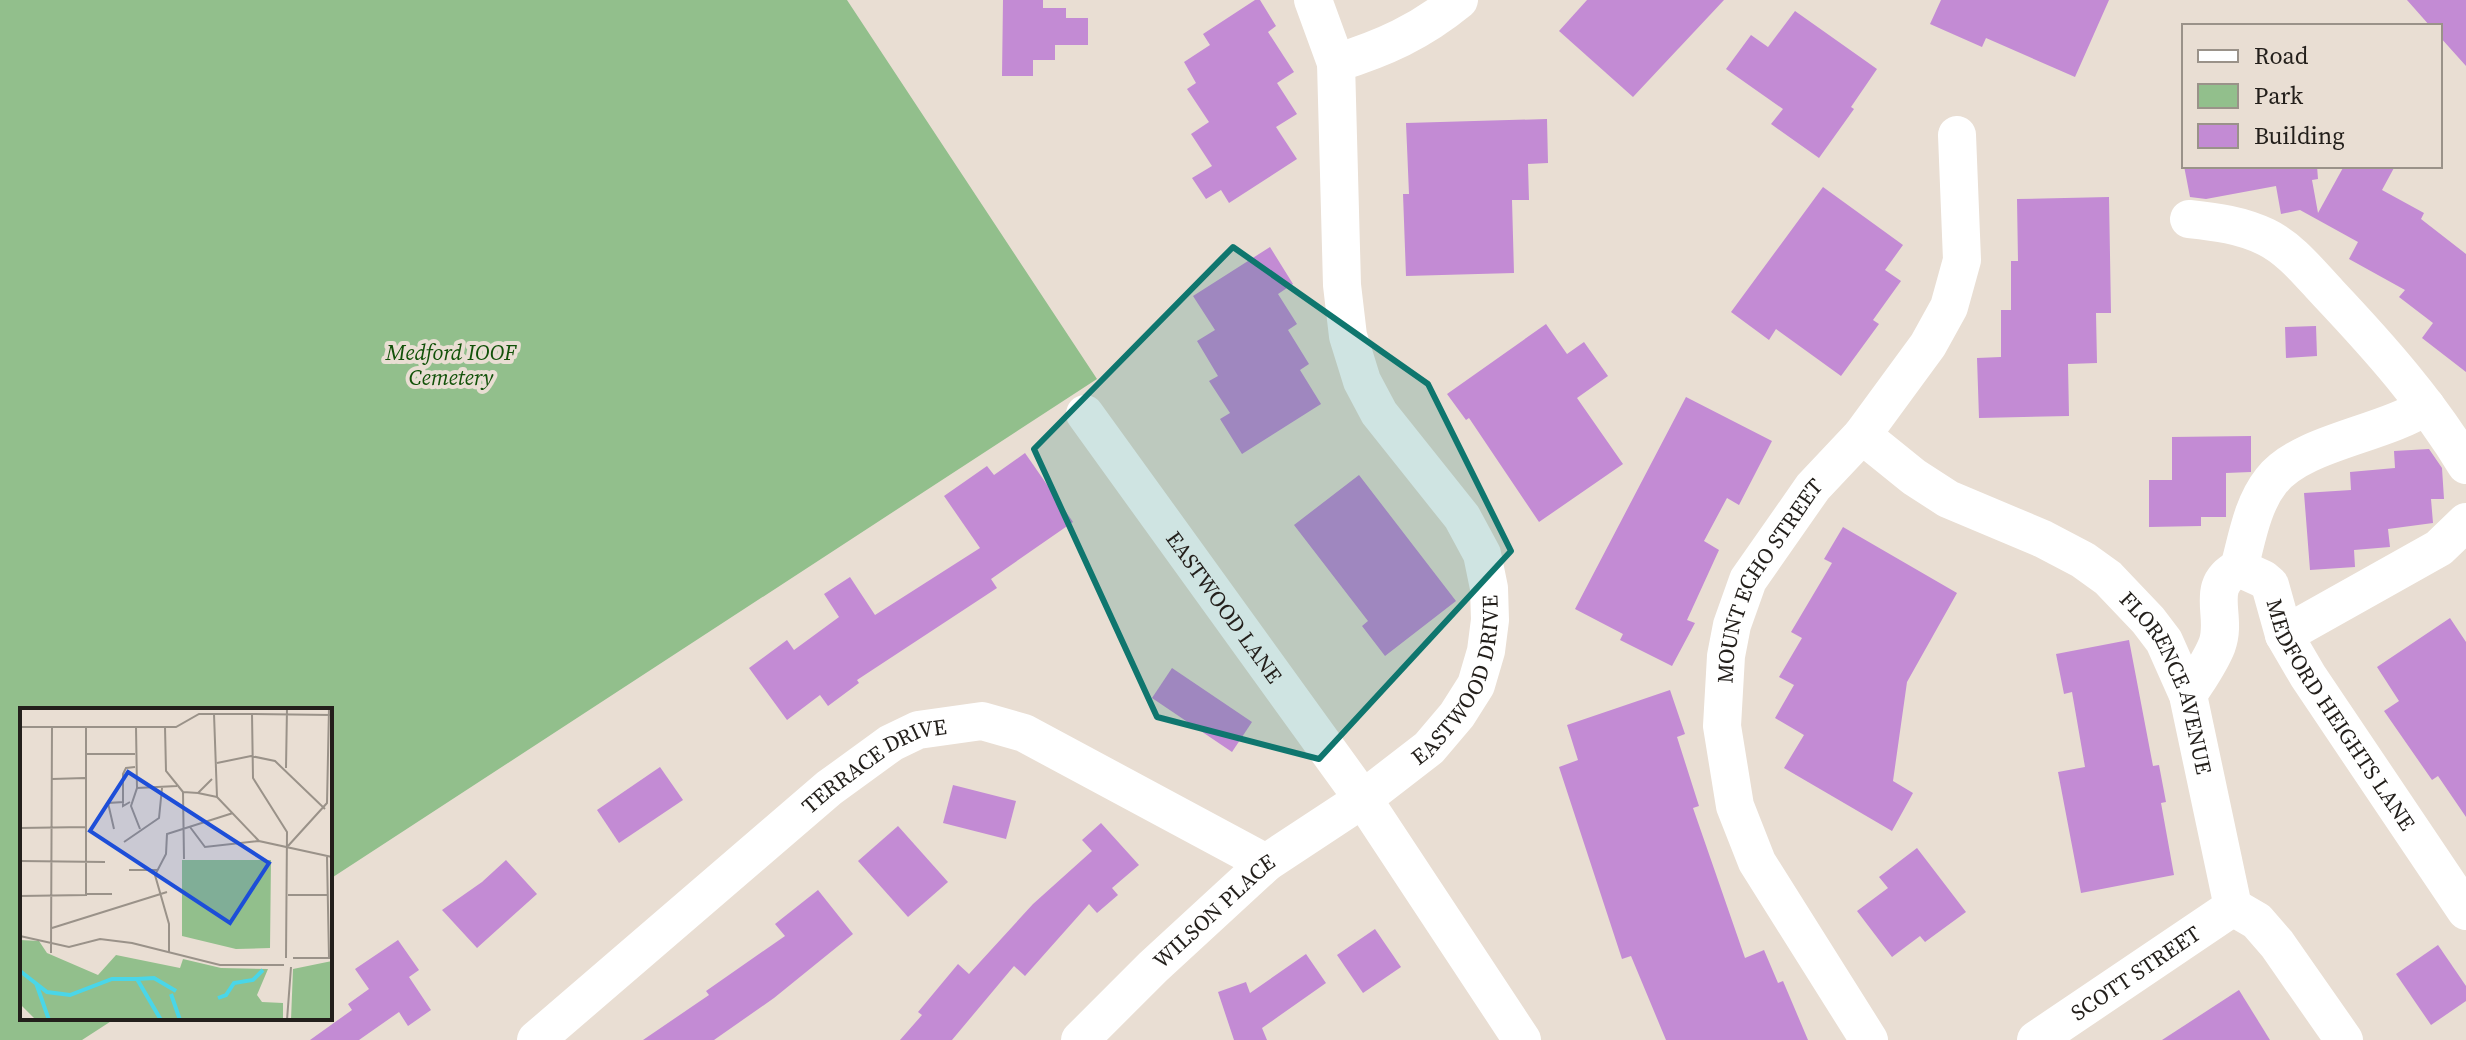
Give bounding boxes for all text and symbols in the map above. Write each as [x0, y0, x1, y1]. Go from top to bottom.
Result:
legend [2182, 24, 2442, 168]
text: Road [2254, 39, 2309, 72]
text: Park [2254, 79, 2304, 112]
text: Building [2254, 119, 2345, 152]
park label: Medford IOOF Cemetery [385, 337, 517, 392]
street label: MOUNT ECHO STREET [1709, 471, 1829, 684]
street label: EASTWOOD LANE [1159, 525, 1289, 689]
street label: FLORENCE AVENUE [2113, 584, 2219, 777]
street label: EASTWOOD DRIVE [1405, 595, 1505, 772]
street label: MEDFORD HEIGHTS LANE [2260, 595, 2423, 836]
inset map [20, 708, 332, 1020]
street label: TERRACE DRIVE [795, 711, 948, 820]
street label: WILSON PLACE [1146, 846, 1280, 975]
street label: SCOTT STREET [2065, 918, 2206, 1027]

